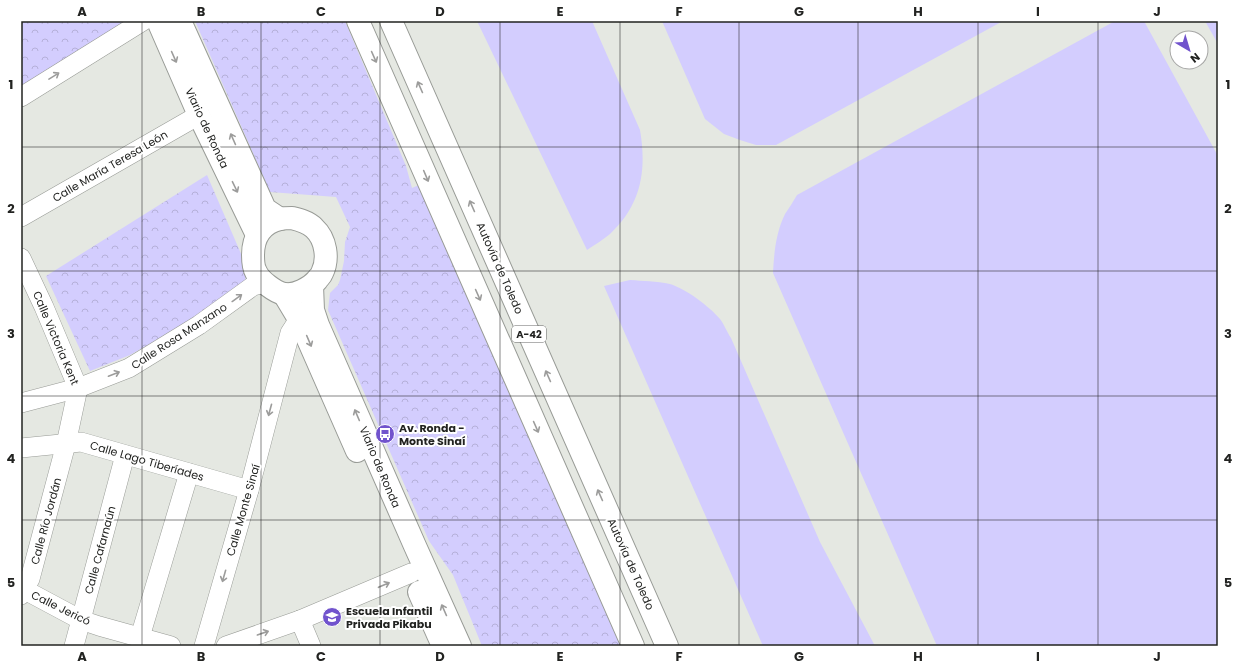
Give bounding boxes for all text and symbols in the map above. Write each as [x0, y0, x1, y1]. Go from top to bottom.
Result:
text: A [77, 2, 87, 21]
text: B [197, 2, 206, 21]
text: C [316, 2, 326, 21]
text: D [435, 2, 445, 21]
text: E [556, 2, 564, 21]
text: F [675, 2, 683, 21]
text: G [794, 2, 804, 21]
text: H [913, 2, 923, 21]
text: I [1036, 2, 1040, 21]
text: J [1153, 2, 1161, 21]
north arrow [1169, 30, 1209, 70]
text: N [1187, 49, 1203, 67]
one-way arrow [171, 50, 178, 62]
one-way arrow [370, 50, 378, 62]
one-way arrow [48, 72, 60, 80]
text: 1 [9, 75, 13, 94]
text: 1 [1226, 75, 1230, 94]
one-way arrow [416, 81, 423, 93]
street label: Viario de Ronda [181, 85, 233, 171]
street label: Calle María Teresa León [49, 126, 171, 206]
one-way arrow [229, 133, 236, 145]
one-way arrow [422, 170, 430, 182]
one-way arrow [232, 181, 239, 193]
text: 2 [7, 199, 15, 218]
text: 2 [1224, 199, 1232, 218]
one-way arrow [468, 200, 476, 212]
street label: Autovía de Toledo [473, 220, 527, 316]
street label: Calle Victoria Kent [29, 289, 83, 387]
one-way arrow [475, 289, 482, 301]
one-way arrow [231, 294, 242, 302]
street label: Calle Rosa Manzano [128, 299, 230, 373]
text: 3 [7, 324, 15, 343]
text: 3 [1224, 324, 1232, 343]
road number: A-42 [512, 326, 546, 342]
one-way arrow [305, 335, 313, 347]
one-way arrow [108, 369, 120, 377]
one-way arrow [543, 370, 551, 382]
one-way arrow [265, 404, 273, 417]
one-way arrow [353, 409, 361, 421]
place label: Av. Ronda - Monte Sinaí [399, 420, 466, 449]
one-way arrow [533, 420, 540, 432]
bus stop icon: Av. Ronda - Monte Sinaí [374, 423, 396, 445]
street label: Viario de Ronda [356, 424, 404, 510]
street label: Calle Lago Tiberíades [88, 437, 206, 485]
text: 4 [7, 449, 16, 468]
text: 4 [1224, 449, 1233, 468]
street label: Calle Monte Sinaí [222, 462, 264, 558]
street label: Calle Río Jordán [27, 476, 65, 566]
one-way arrow [596, 489, 603, 501]
street label: Calle Cafarnaún [81, 504, 119, 596]
street label: Autovía de Toledo [604, 516, 658, 612]
one-way arrow [220, 570, 227, 583]
text: 5 [7, 573, 15, 592]
text: 5 [1224, 573, 1232, 592]
one-way arrow [377, 581, 389, 588]
street label: Calle Jericó [29, 587, 93, 629]
place label: Escuela Infantil Privada Pikabu [346, 603, 432, 632]
one-way arrow [440, 605, 447, 617]
school or university icon: Escuela Infantil Privada Pikabu [321, 606, 343, 628]
one-way arrow [257, 629, 269, 637]
text: A [77, 647, 87, 666]
text: B [197, 647, 206, 666]
text: C [316, 647, 326, 666]
text: D [435, 647, 445, 666]
text: E [556, 647, 564, 666]
text: F [675, 647, 683, 666]
text: G [794, 647, 804, 666]
text: H [913, 647, 923, 666]
text: I [1036, 647, 1040, 666]
text: J [1153, 647, 1161, 666]

